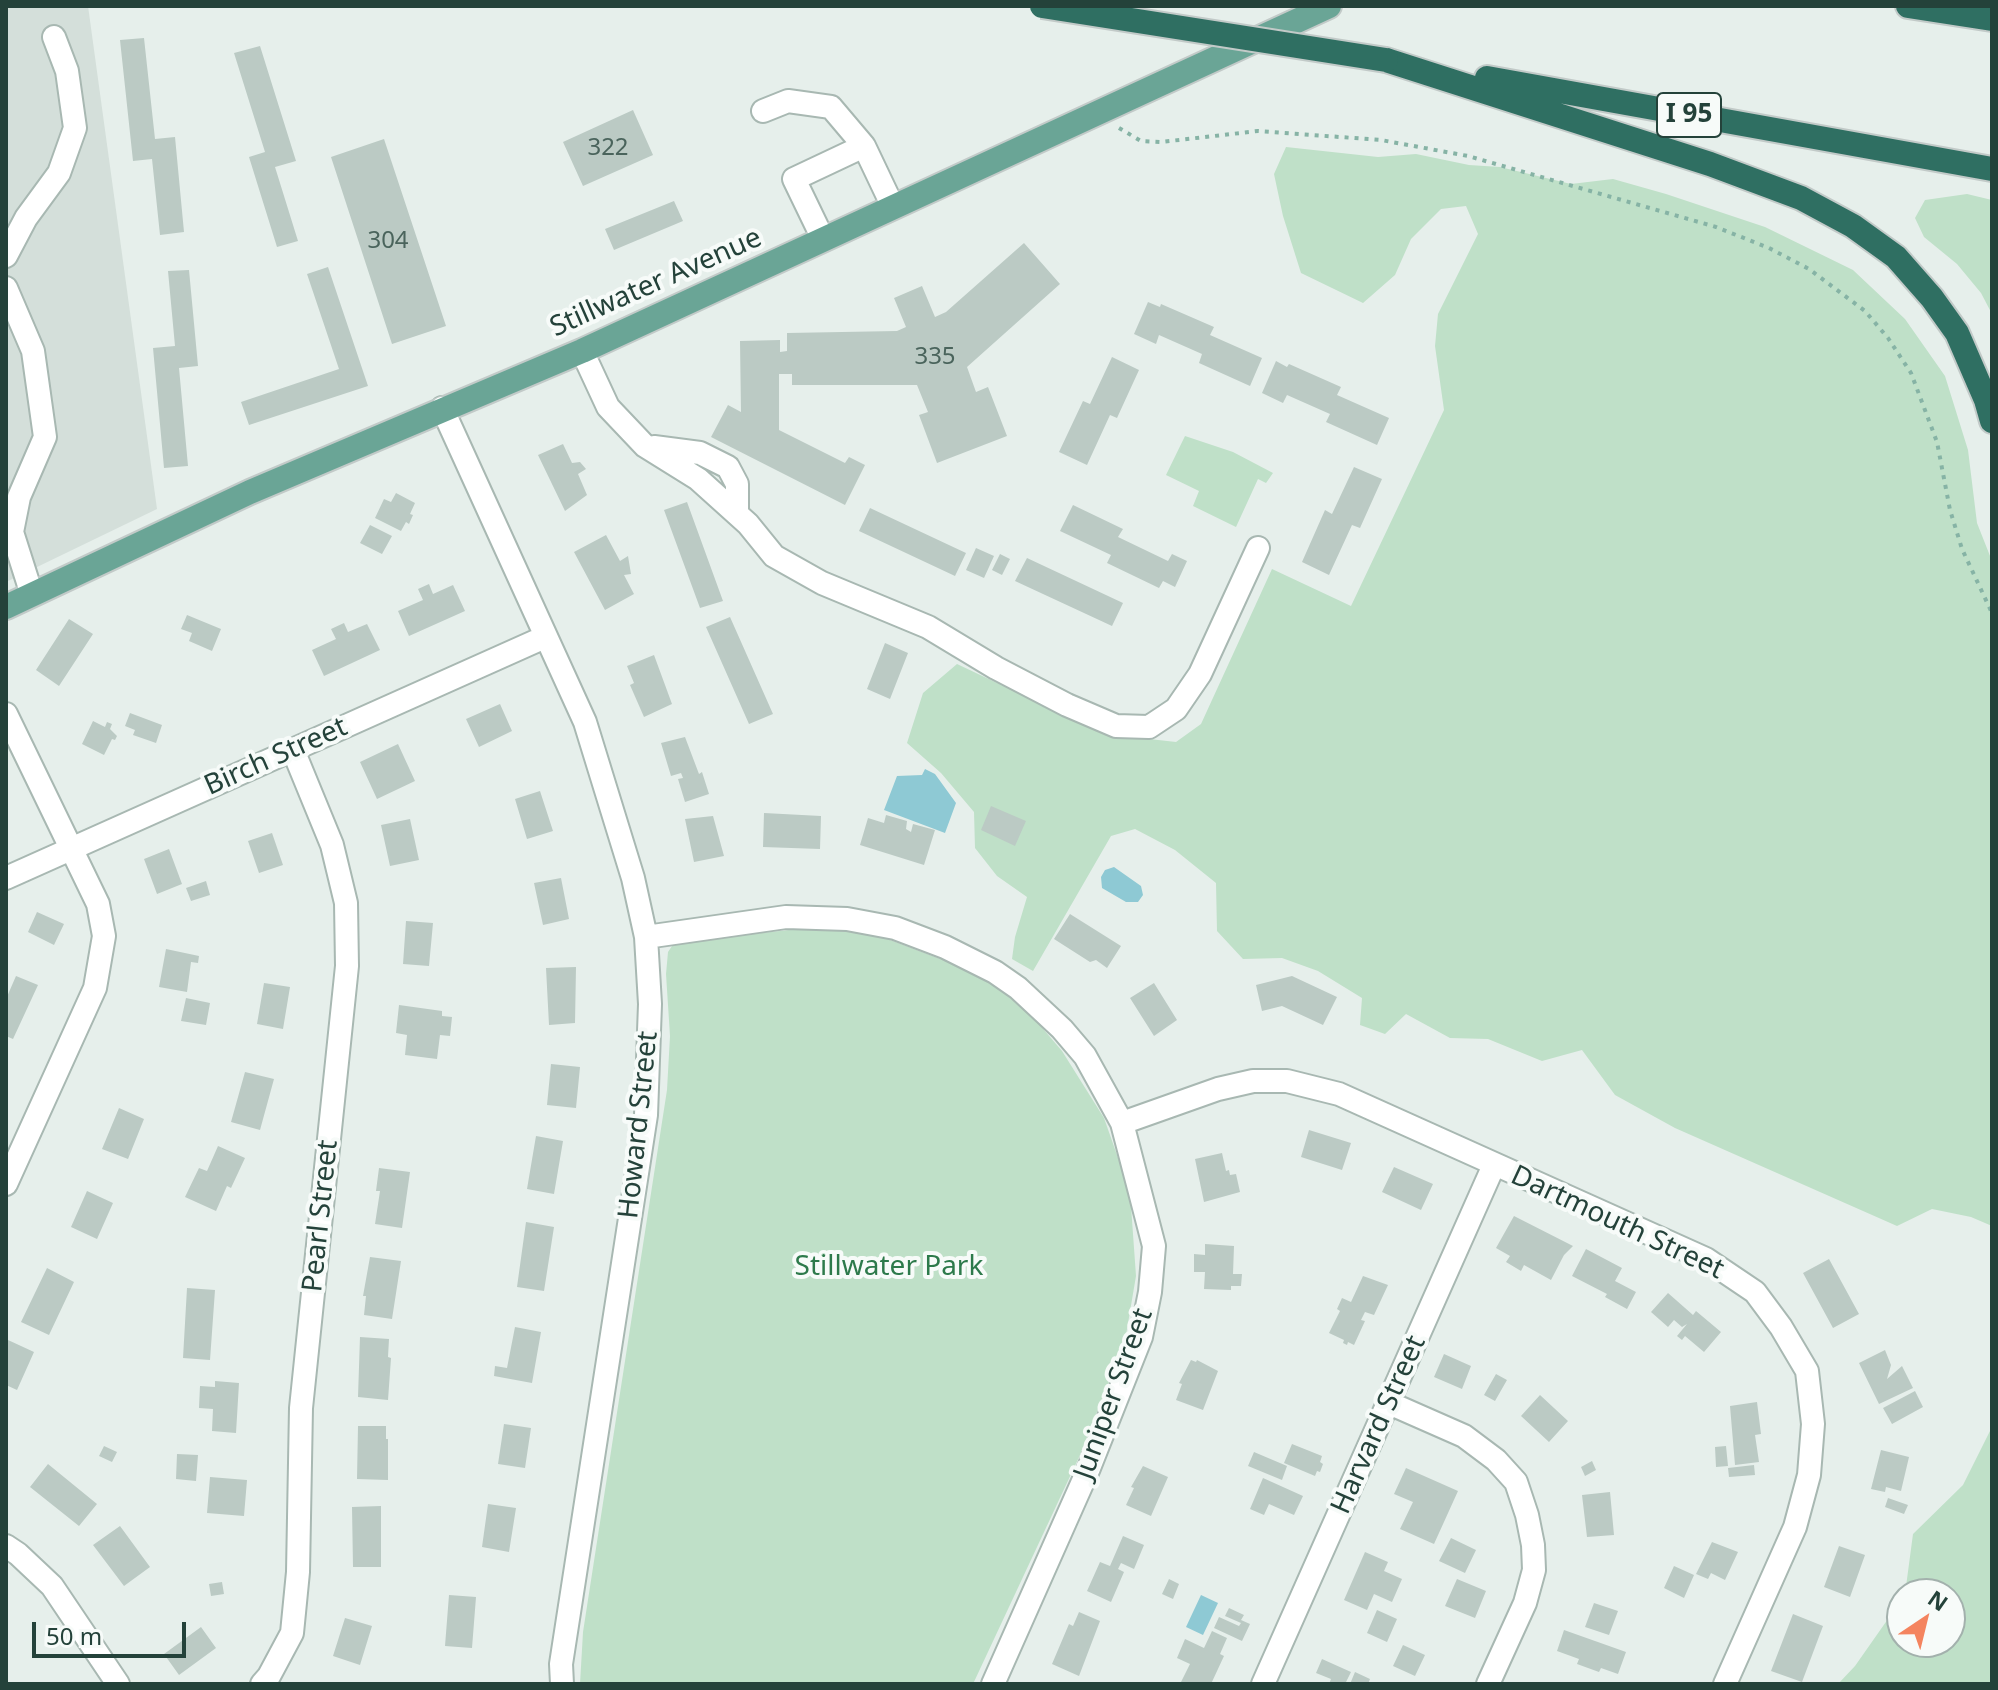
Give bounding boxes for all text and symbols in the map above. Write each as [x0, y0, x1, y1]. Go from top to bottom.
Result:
road number: I 95 [1657, 93, 1721, 137]
house number: 322 [587, 134, 629, 162]
street label: Stillwater Avenue [545, 221, 767, 345]
house number: 304 [367, 227, 409, 255]
house number: 335 [914, 343, 956, 371]
street label: Birch Street [199, 711, 353, 803]
street label: Howard Street [612, 1029, 666, 1221]
street label: Pearl Street [296, 1138, 346, 1294]
street label: Dartmouth Street [1505, 1159, 1729, 1287]
park label: Stillwater Park [795, 1250, 983, 1284]
street label: Juniper Street [1068, 1304, 1160, 1484]
street label: Harvard Street [1325, 1331, 1433, 1519]
north arrow [1886, 1578, 1966, 1658]
text: N [1923, 1583, 1955, 1617]
scale bar [36, 1606, 190, 1656]
text: 50 m [46, 1619, 102, 1652]

